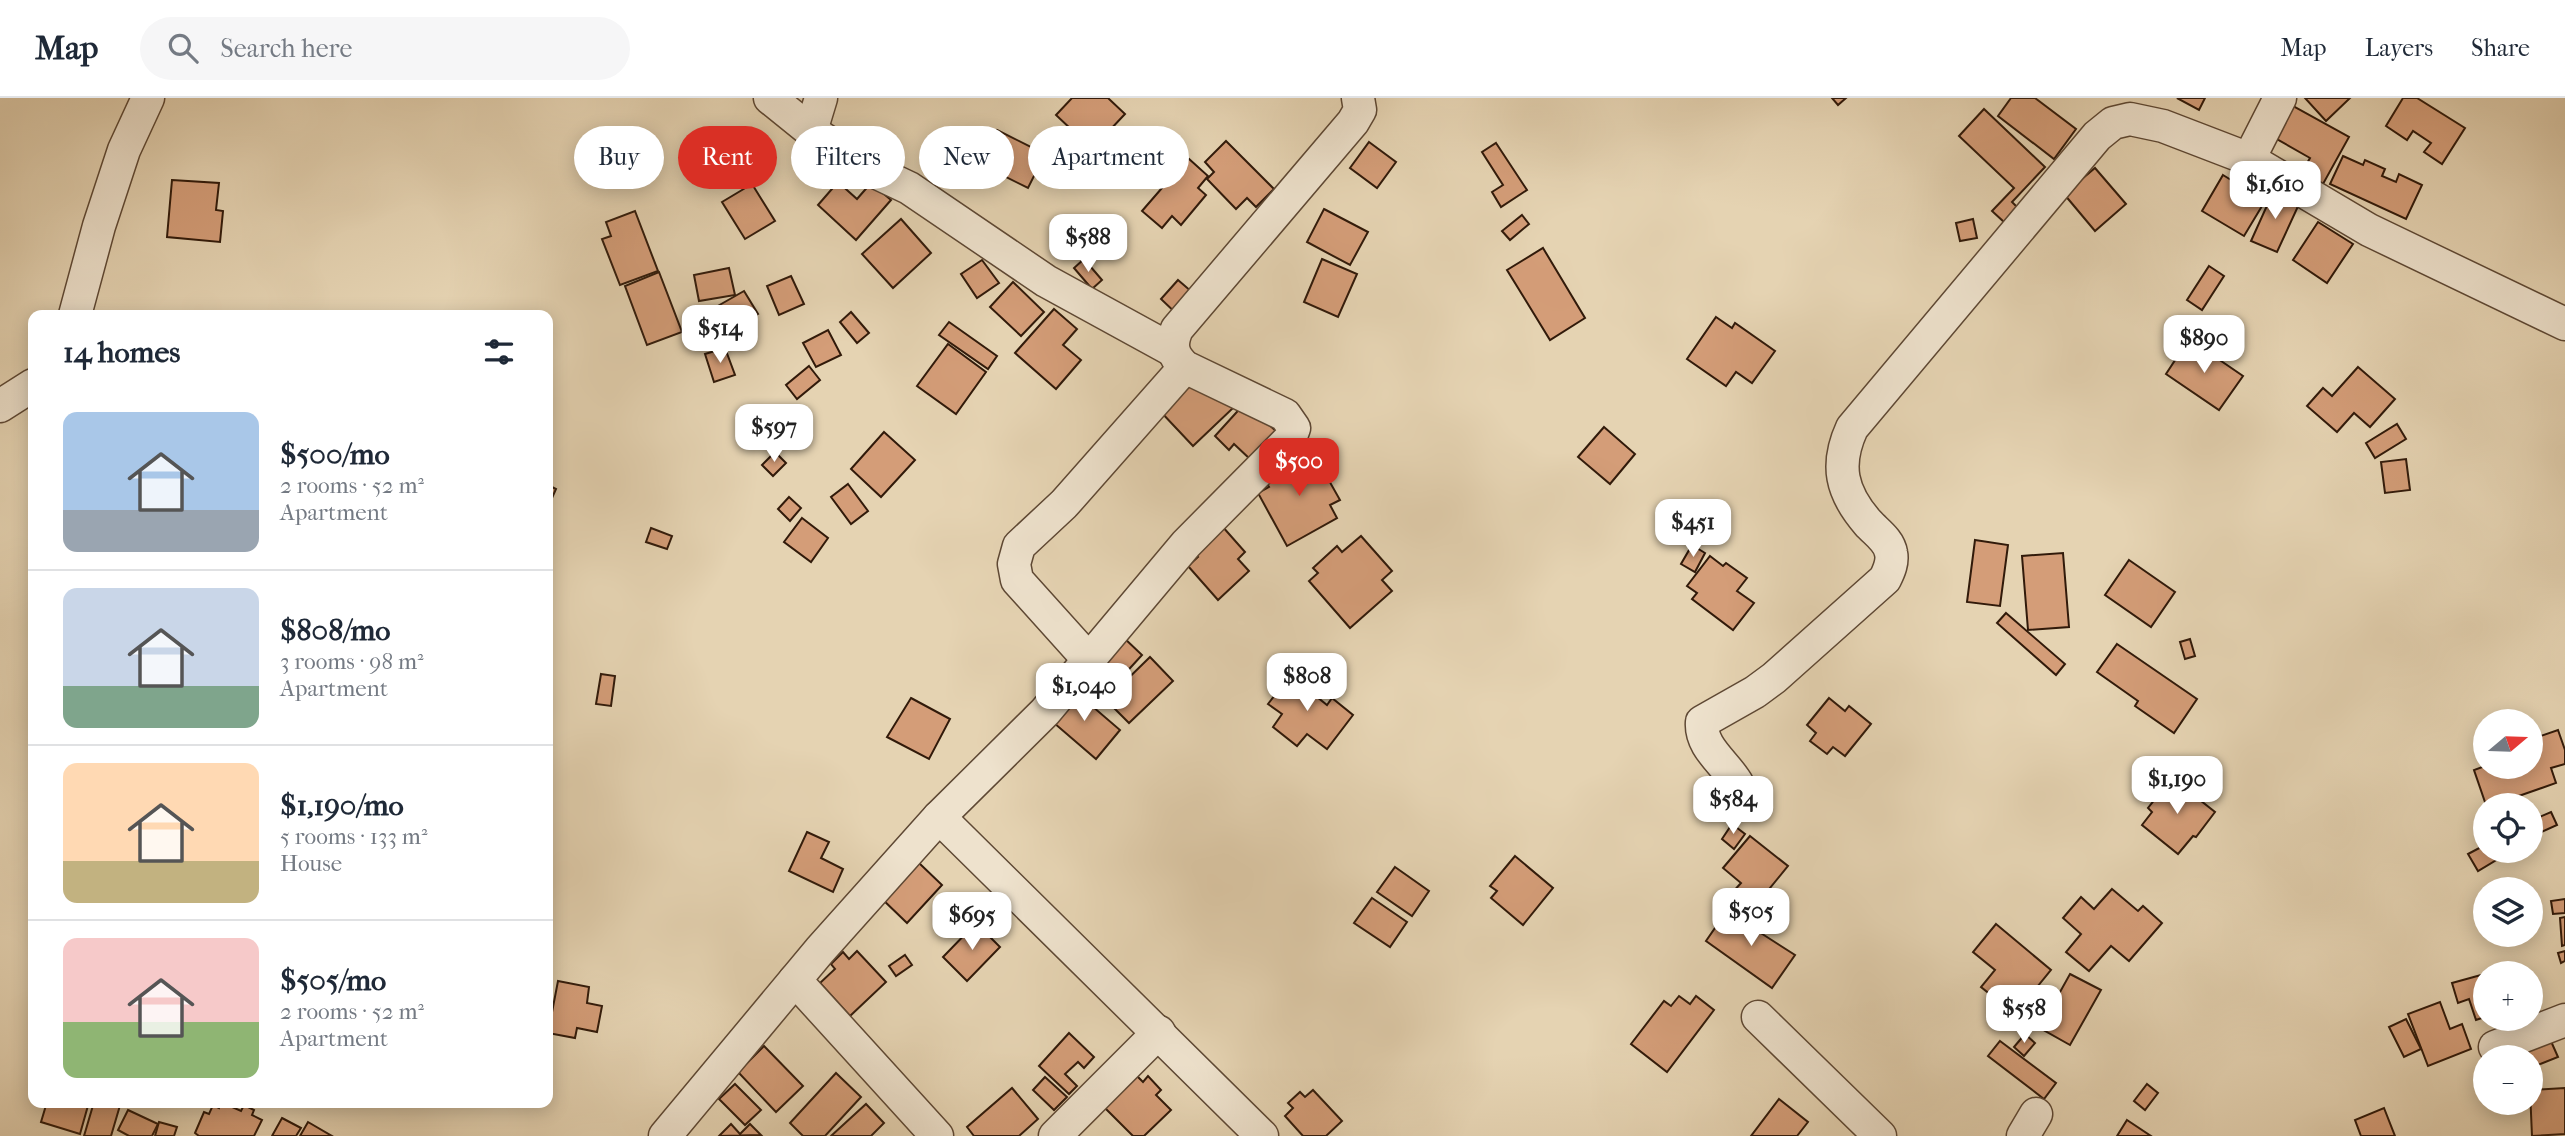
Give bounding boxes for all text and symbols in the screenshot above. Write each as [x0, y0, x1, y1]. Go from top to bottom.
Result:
search box [140, 17, 630, 80]
text: Map [35, 29, 98, 68]
icon: search [164, 29, 202, 67]
text: Search here [220, 33, 352, 64]
text: Map [2281, 34, 2327, 62]
text: Layers [2365, 34, 2433, 62]
text: Share [2471, 34, 2530, 62]
chip: Buy [574, 126, 664, 189]
chip: Rent [678, 126, 777, 189]
chip: Filters [791, 126, 905, 189]
chip: New [919, 126, 1014, 189]
chip: Apartment [1028, 126, 1189, 189]
pin: $1,610 [2218, 162, 2332, 221]
text: $1,610 [2246, 170, 2304, 197]
pin: $588 [1047, 214, 1129, 274]
text: $588 [1065, 223, 1111, 250]
pin: $514 [679, 306, 761, 365]
text: $514 [698, 314, 742, 341]
pin: $890 [2163, 316, 2245, 375]
text: $890 [2180, 324, 2228, 351]
icon: filters [480, 333, 518, 371]
text: 14 homes [63, 335, 180, 370]
pin: $597 [733, 404, 815, 464]
text: $597 [751, 413, 797, 440]
text: $500/mo [280, 437, 390, 472]
pin: $500 [1258, 438, 1340, 498]
icon: home [119, 440, 203, 524]
text: $500 [1275, 447, 1323, 474]
text: 2 rooms · 52 m² [280, 472, 424, 499]
text: Apartment [280, 499, 388, 526]
pin: $451 [1652, 500, 1734, 559]
text: $451 [1671, 508, 1715, 535]
text: $808/mo [280, 613, 391, 648]
icon: home [119, 616, 203, 700]
text: 3 rooms · 98 m² [280, 648, 424, 675]
pin: $808 [1266, 654, 1348, 713]
text: $808 [1283, 662, 1331, 689]
pin: $1,040 [1027, 664, 1141, 723]
text: $1,040 [1052, 672, 1116, 699]
text: Apartment [280, 675, 388, 702]
north arrow [2473, 709, 2543, 779]
map controls [2473, 709, 2543, 1115]
pin: $1,190 [2120, 756, 2234, 816]
text: $1,190 [2148, 765, 2206, 792]
pin: $584 [1692, 776, 1774, 836]
text: $584 [1709, 785, 1757, 812]
text: $1,190/mo [280, 788, 404, 823]
icon: home [119, 791, 203, 875]
button: locate [2473, 793, 2543, 863]
text: 5 rooms · 133 m² [280, 823, 427, 850]
text: House [280, 850, 342, 877]
button: layers [2473, 877, 2543, 947]
pin: $505 [1710, 888, 1792, 948]
pin: $695 [931, 892, 1013, 952]
text: $505 [1728, 897, 1774, 924]
text: $695 [948, 901, 996, 928]
button: + [2473, 961, 2543, 1031]
text: $505/mo [280, 963, 386, 998]
icon: home [119, 966, 203, 1050]
pin: $558 [1983, 986, 2065, 1045]
text: $558 [2002, 994, 2046, 1021]
text: 2 rooms · 52 m² [280, 998, 424, 1025]
text: Apartment [280, 1025, 388, 1052]
button: − [2473, 1045, 2543, 1115]

